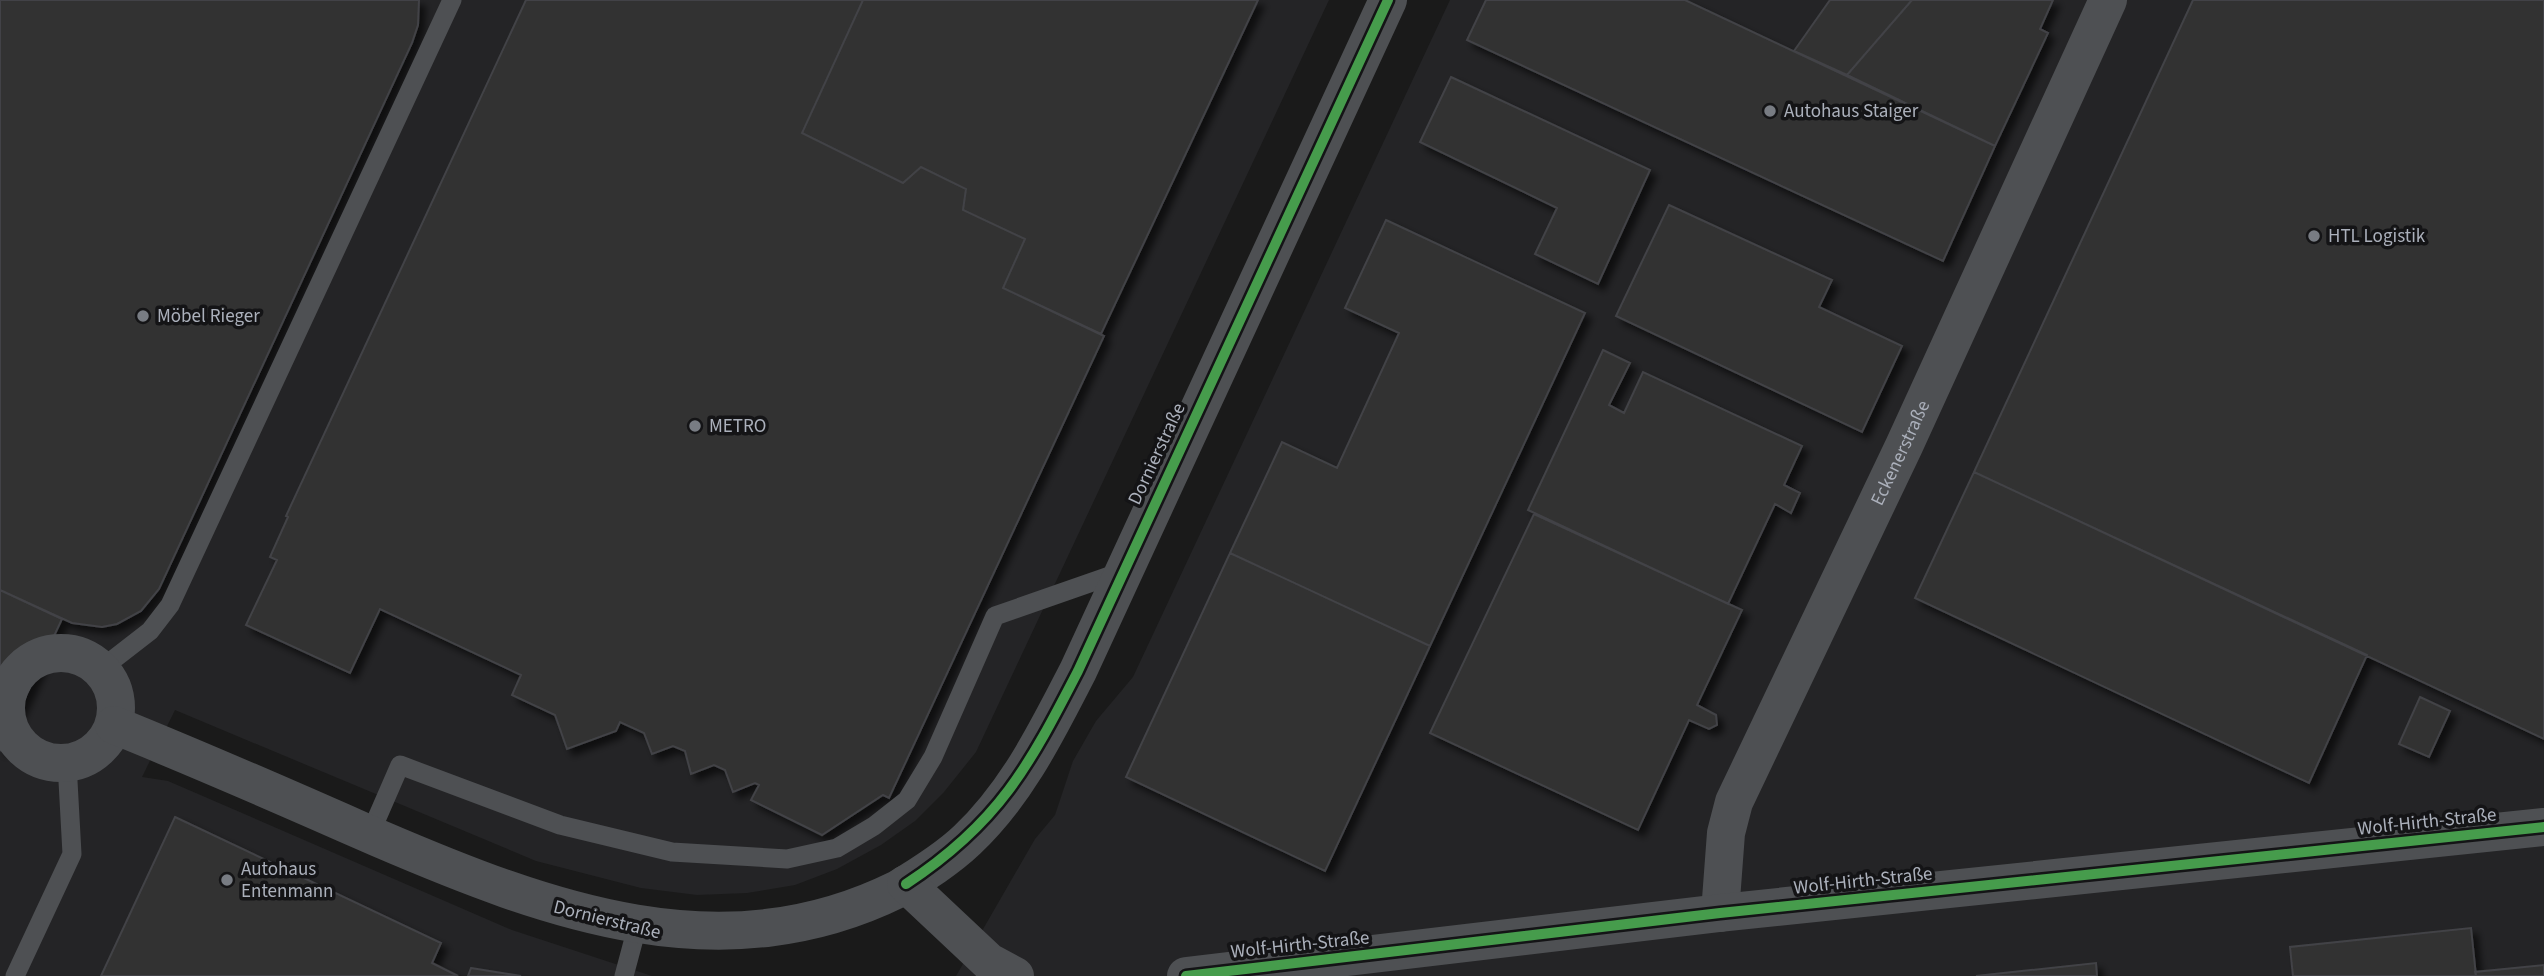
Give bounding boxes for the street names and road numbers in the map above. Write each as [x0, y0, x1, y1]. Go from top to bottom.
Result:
street label: Eckenerstraße [1864, 396, 1937, 510]
street label: Dornierstraße [1122, 399, 1192, 509]
street label: Wolf-Hirth-Straße [2356, 801, 2498, 843]
street label: Wolf-Hirth-Straße [1792, 860, 1934, 902]
street label: Dornierstraße [551, 894, 663, 946]
street label: Wolf-Hirth-Straße [1229, 924, 1371, 966]

